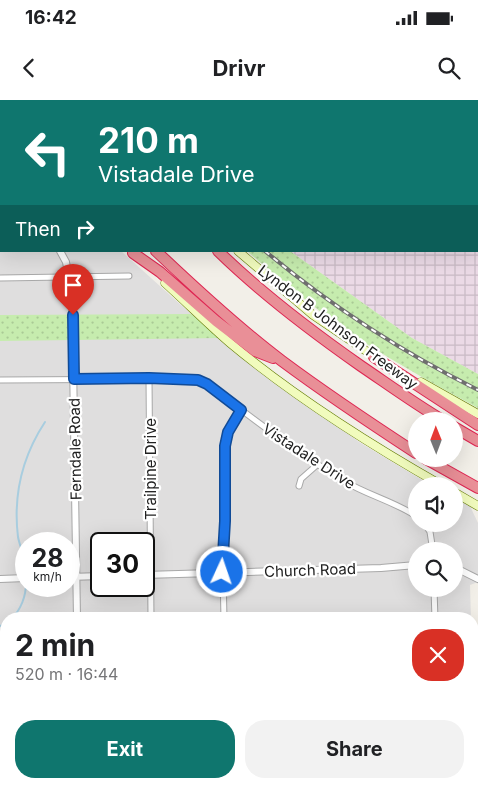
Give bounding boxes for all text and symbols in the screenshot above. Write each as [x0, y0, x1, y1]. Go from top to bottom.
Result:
text: 16:42 [25, 6, 77, 29]
icon: back [15, 54, 43, 82]
icon: search [435, 54, 463, 82]
text: Drivr [212, 55, 266, 81]
text: 210 m [98, 119, 199, 161]
icon: left [15, 120, 80, 185]
text: Vistadale Drive [98, 161, 255, 187]
icon: right [71, 215, 99, 243]
text: Then [15, 218, 61, 241]
street label: Lyndon B Johnson Freeway [254, 261, 422, 394]
pin [52, 264, 94, 315]
icon: arrive [59, 271, 87, 299]
street label: Ferndale Road [65, 398, 85, 500]
north arrow [408, 412, 462, 468]
map controls [408, 412, 463, 597]
street label: Trailpine Drive [141, 418, 160, 520]
street label: Vistadale Drive [259, 419, 359, 493]
button: sound [408, 477, 463, 532]
speed limit sign: 30 [90, 532, 155, 597]
button: search [408, 542, 463, 597]
text: 28 [31, 543, 64, 573]
position arrow [195, 545, 247, 597]
street label: Church Road [264, 559, 356, 581]
text: km/h [33, 569, 62, 584]
text: 2 min [15, 627, 95, 663]
button: close [412, 629, 464, 681]
text: 520 m · 16:44 [15, 664, 118, 684]
button: Exit [15, 720, 235, 778]
button: Share [245, 720, 464, 778]

